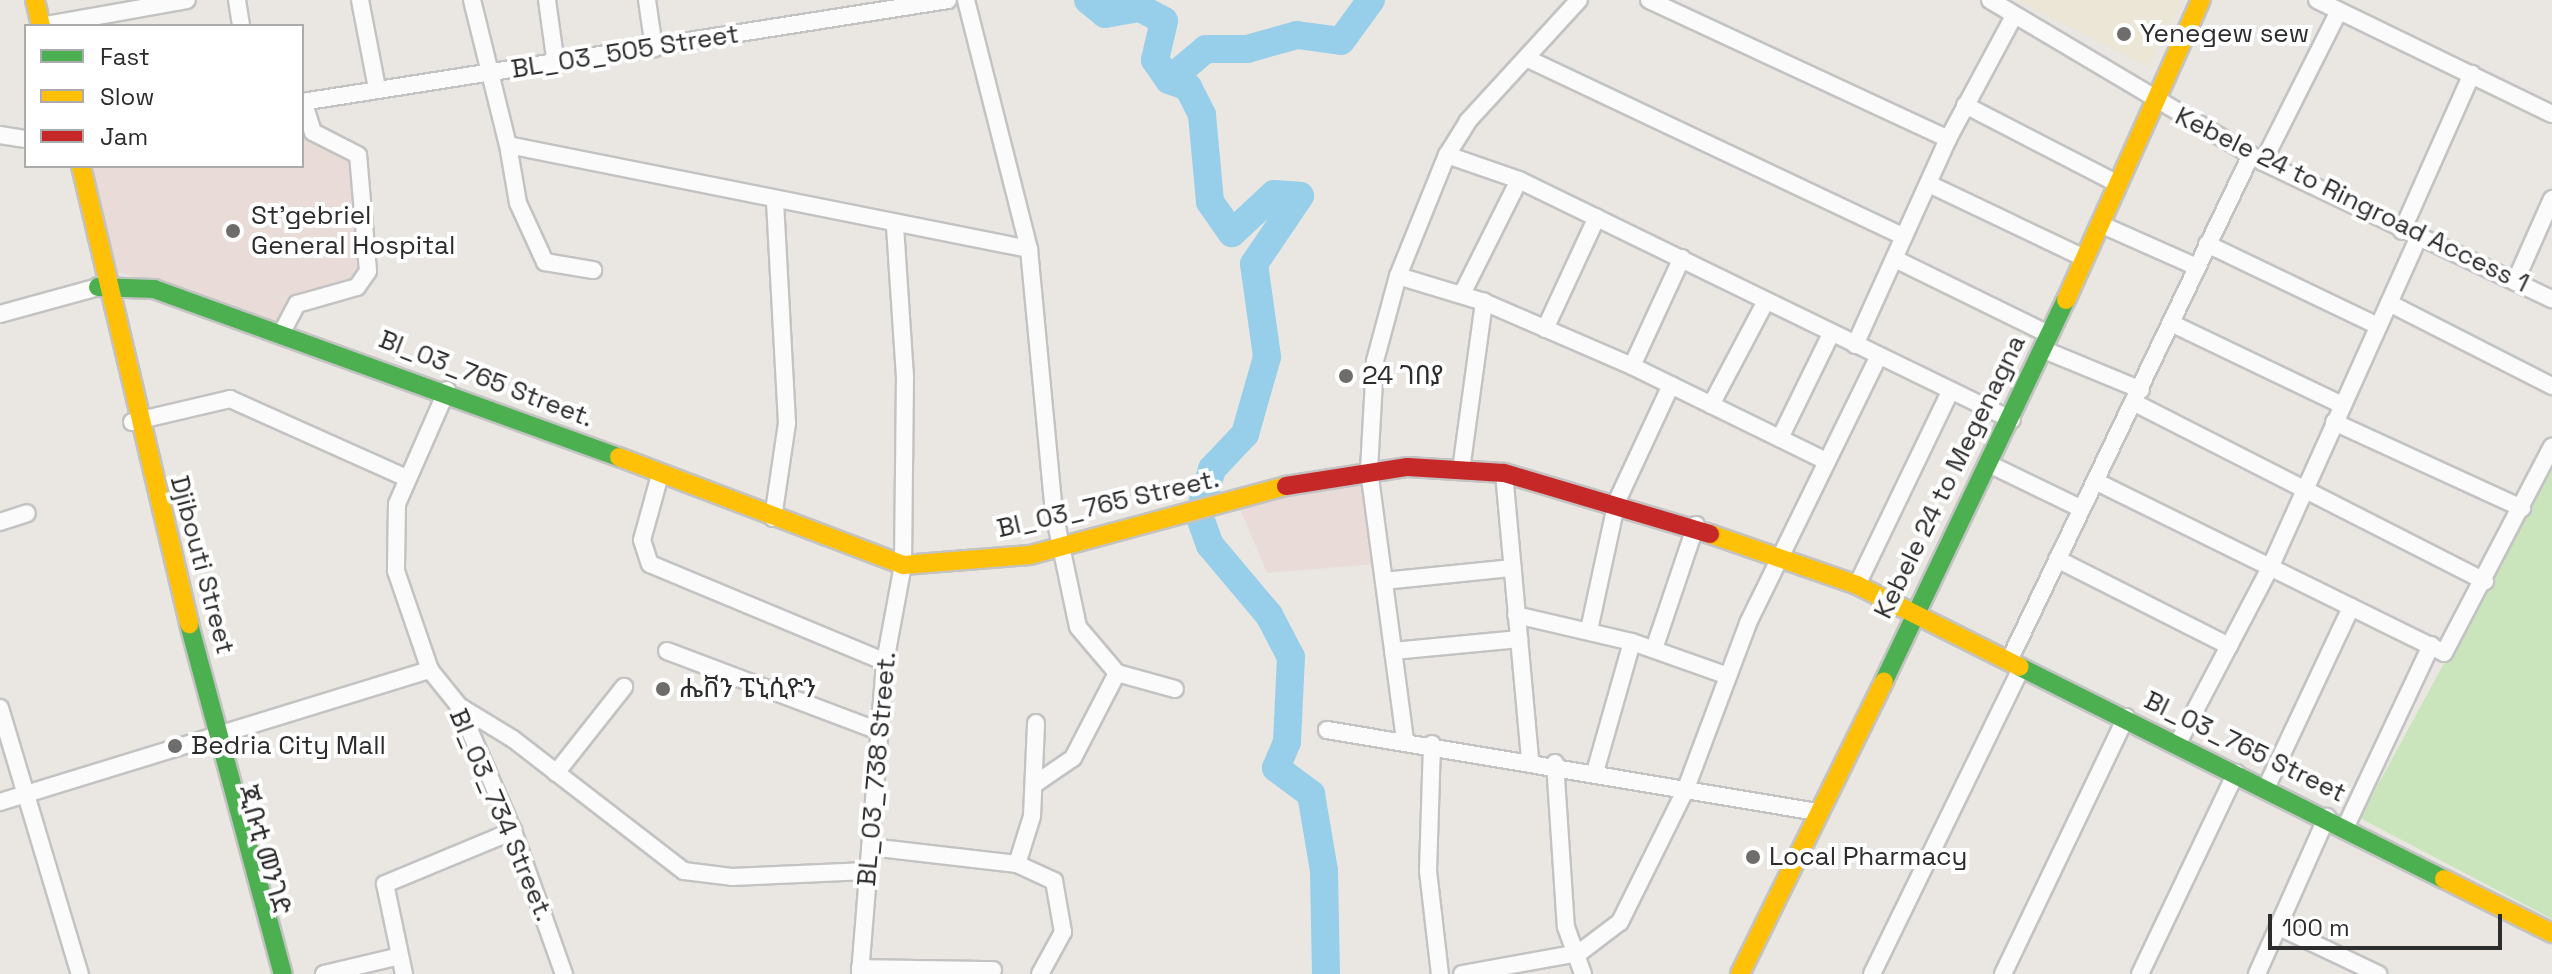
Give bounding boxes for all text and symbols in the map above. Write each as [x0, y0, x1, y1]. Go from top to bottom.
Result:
place label: Yenegew sew [2140, 18, 2309, 50]
street label: BL_03_505 Street [509, 19, 741, 85]
legend [24, 24, 304, 168]
marker: Yenegew sew [2115, 25, 2133, 43]
text: Fast [100, 41, 150, 72]
text: Slow [100, 81, 154, 112]
street label: Kebele 24 to Ringroad Access 1 [2170, 100, 2534, 300]
text: Jam [100, 121, 148, 152]
place label: St'gebriel General Hospital [251, 200, 455, 262]
marker: St'gebriel General Hospital [222, 220, 244, 242]
street label: Bl_03_765 Street. [375, 324, 597, 434]
street label: Kebele 24 to Megenagna [1868, 330, 2032, 624]
place label: 24 ገበያ [1362, 360, 1443, 392]
marker: 24 ገበያ [1337, 367, 1355, 385]
street label: Bl_03_765 Street. [994, 463, 1222, 545]
street label: Djibouti Street [163, 472, 241, 658]
street label: BL_03_738 Street. [851, 650, 903, 888]
place label: ሔቨን ፔኒሲዮን [679, 673, 816, 705]
marker: ሔቨን ፔኒሲዮን [654, 680, 672, 698]
street label: Bl_03_765 Street [2139, 685, 2351, 809]
street label: Bl_03_734 Street. [442, 704, 560, 926]
place label: Bedria City Mall [191, 730, 386, 762]
marker: Bedria City Mall [166, 737, 184, 755]
street label: ጂቡቲ መንገድ [231, 782, 297, 918]
place label: Local Pharmacy [1769, 841, 1967, 873]
marker: Local Pharmacy [1744, 848, 1762, 866]
scale bar [2272, 898, 2506, 948]
text: 100 m [2282, 912, 2350, 943]

